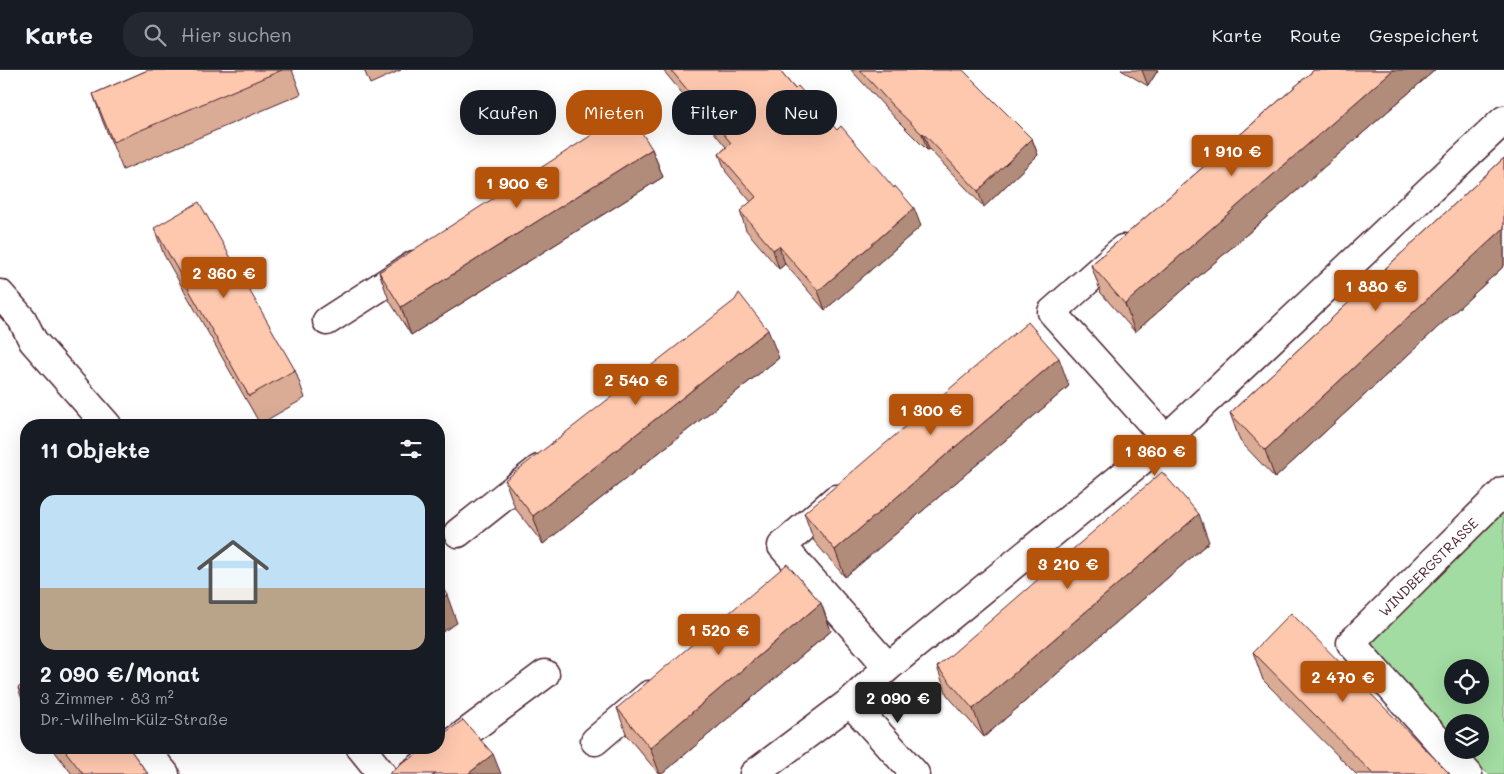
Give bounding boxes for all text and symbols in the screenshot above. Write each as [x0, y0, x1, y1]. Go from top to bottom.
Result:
search box [123, 12, 473, 57]
text: Karte [25, 19, 93, 50]
icon: search [141, 21, 169, 49]
text: Hier suchen [181, 22, 292, 47]
text: Karte [1212, 23, 1262, 47]
text: Route [1290, 23, 1341, 47]
text: Gespeichert [1369, 23, 1479, 47]
chip: Kaufen [460, 90, 556, 135]
chip: Mieten [566, 90, 662, 135]
chip: Filter [672, 90, 756, 135]
chip: Neu [766, 90, 837, 135]
pin: 1 910 € [1186, 134, 1278, 177]
text: 1 910 € [1203, 140, 1261, 161]
pin: 1 900 € [471, 166, 563, 209]
text: 1 900 € [486, 172, 548, 193]
pin: 2 360 € [178, 256, 270, 299]
text: 2 360 € [192, 262, 256, 283]
pin: 1 880 € [1330, 270, 1422, 312]
text: 1 880 € [1345, 275, 1407, 296]
pin: 2 540 € [590, 364, 682, 406]
text: 2 540 € [604, 369, 668, 390]
pin: 1 300 € [885, 394, 977, 436]
text: 1 300 € [900, 399, 962, 420]
pin: 1 360 € [1109, 434, 1201, 477]
icon: filters [397, 435, 425, 463]
text: 11 Objekte [40, 436, 150, 463]
text: 1 360 € [1124, 440, 1186, 461]
street label: WINDBERGSTRASSE [1374, 513, 1482, 620]
icon: home [188, 527, 278, 617]
pin: 3 210 € [1022, 548, 1114, 590]
text: 3 210 € [1038, 553, 1098, 574]
pin: 1 520 € [673, 614, 765, 656]
text: 1 520 € [689, 619, 749, 640]
map controls [1444, 659, 1489, 759]
button: locate [1444, 659, 1489, 704]
text: 2 090 €/Monat [40, 660, 200, 687]
pin: 2 470 € [1297, 660, 1389, 703]
text: 2 470 € [1312, 666, 1374, 687]
pin: 2 090 € [852, 682, 944, 724]
text: 3 Zimmer · 83 m² [40, 687, 174, 708]
text: 2 090 € [866, 687, 930, 708]
text: Dr.-Wilhelm-Külz-Straße [40, 708, 228, 729]
button: layers [1444, 714, 1489, 759]

